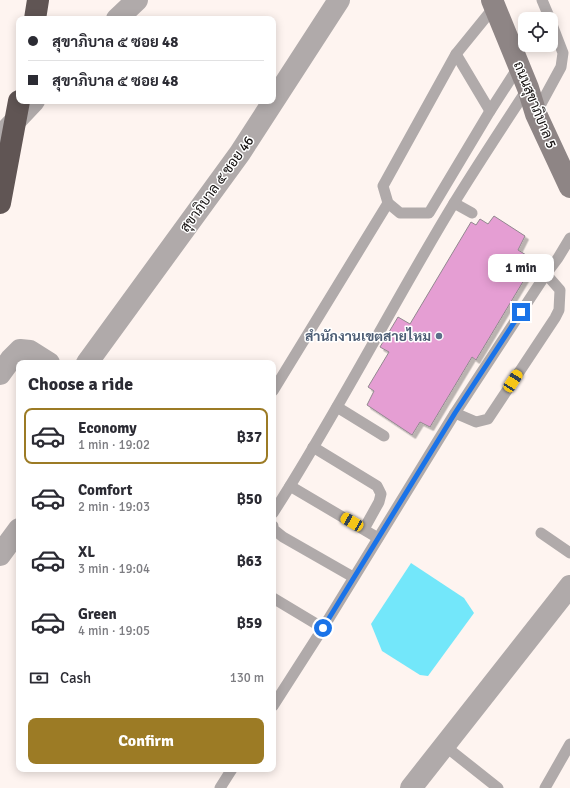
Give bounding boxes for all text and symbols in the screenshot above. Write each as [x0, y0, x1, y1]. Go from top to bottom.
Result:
map controls [518, 12, 558, 52]
button: locate [518, 12, 558, 52]
text: สุขาภิบาล ๕ ซอย 48 [52, 33, 178, 51]
street label: ถนนสุขาภิบาล 5 [509, 59, 560, 151]
text: สุขาภิบาล ๕ ซอย 48 [52, 72, 178, 90]
street label: สุขาภิบาล ๕ ซอย 46 [176, 133, 258, 236]
callout: 1 min [488, 254, 554, 282]
text: 1 min [505, 260, 537, 276]
route end [512, 303, 530, 321]
place label: สำนักงานเขตสายไหม [305, 327, 431, 345]
marker: สำนักงานเขตสายไหม [434, 331, 444, 341]
car [501, 368, 525, 394]
text: Choose a ride [28, 373, 133, 395]
icon: car [30, 418, 66, 454]
text: Economy [78, 419, 137, 437]
text: ฿37 [237, 428, 262, 446]
text: 1 min · 19:02 [78, 437, 150, 453]
icon: car [30, 480, 66, 516]
text: Comfort [78, 481, 132, 499]
text: ฿50 [237, 490, 262, 508]
text: 2 min · 19:03 [78, 499, 150, 515]
car [339, 511, 365, 533]
icon: car [30, 542, 66, 578]
text: XL [78, 543, 95, 561]
text: ฿63 [237, 552, 262, 570]
text: 3 min · 19:04 [78, 561, 150, 577]
icon: car [30, 604, 66, 640]
text: Green [78, 605, 117, 623]
text: ฿59 [237, 614, 262, 632]
route start [314, 619, 332, 637]
text: 4 min · 19:05 [78, 623, 150, 639]
icon: cash [28, 667, 50, 689]
text: Cash [60, 669, 91, 687]
text: 130 m [230, 670, 264, 686]
button: Confirm [28, 718, 264, 764]

